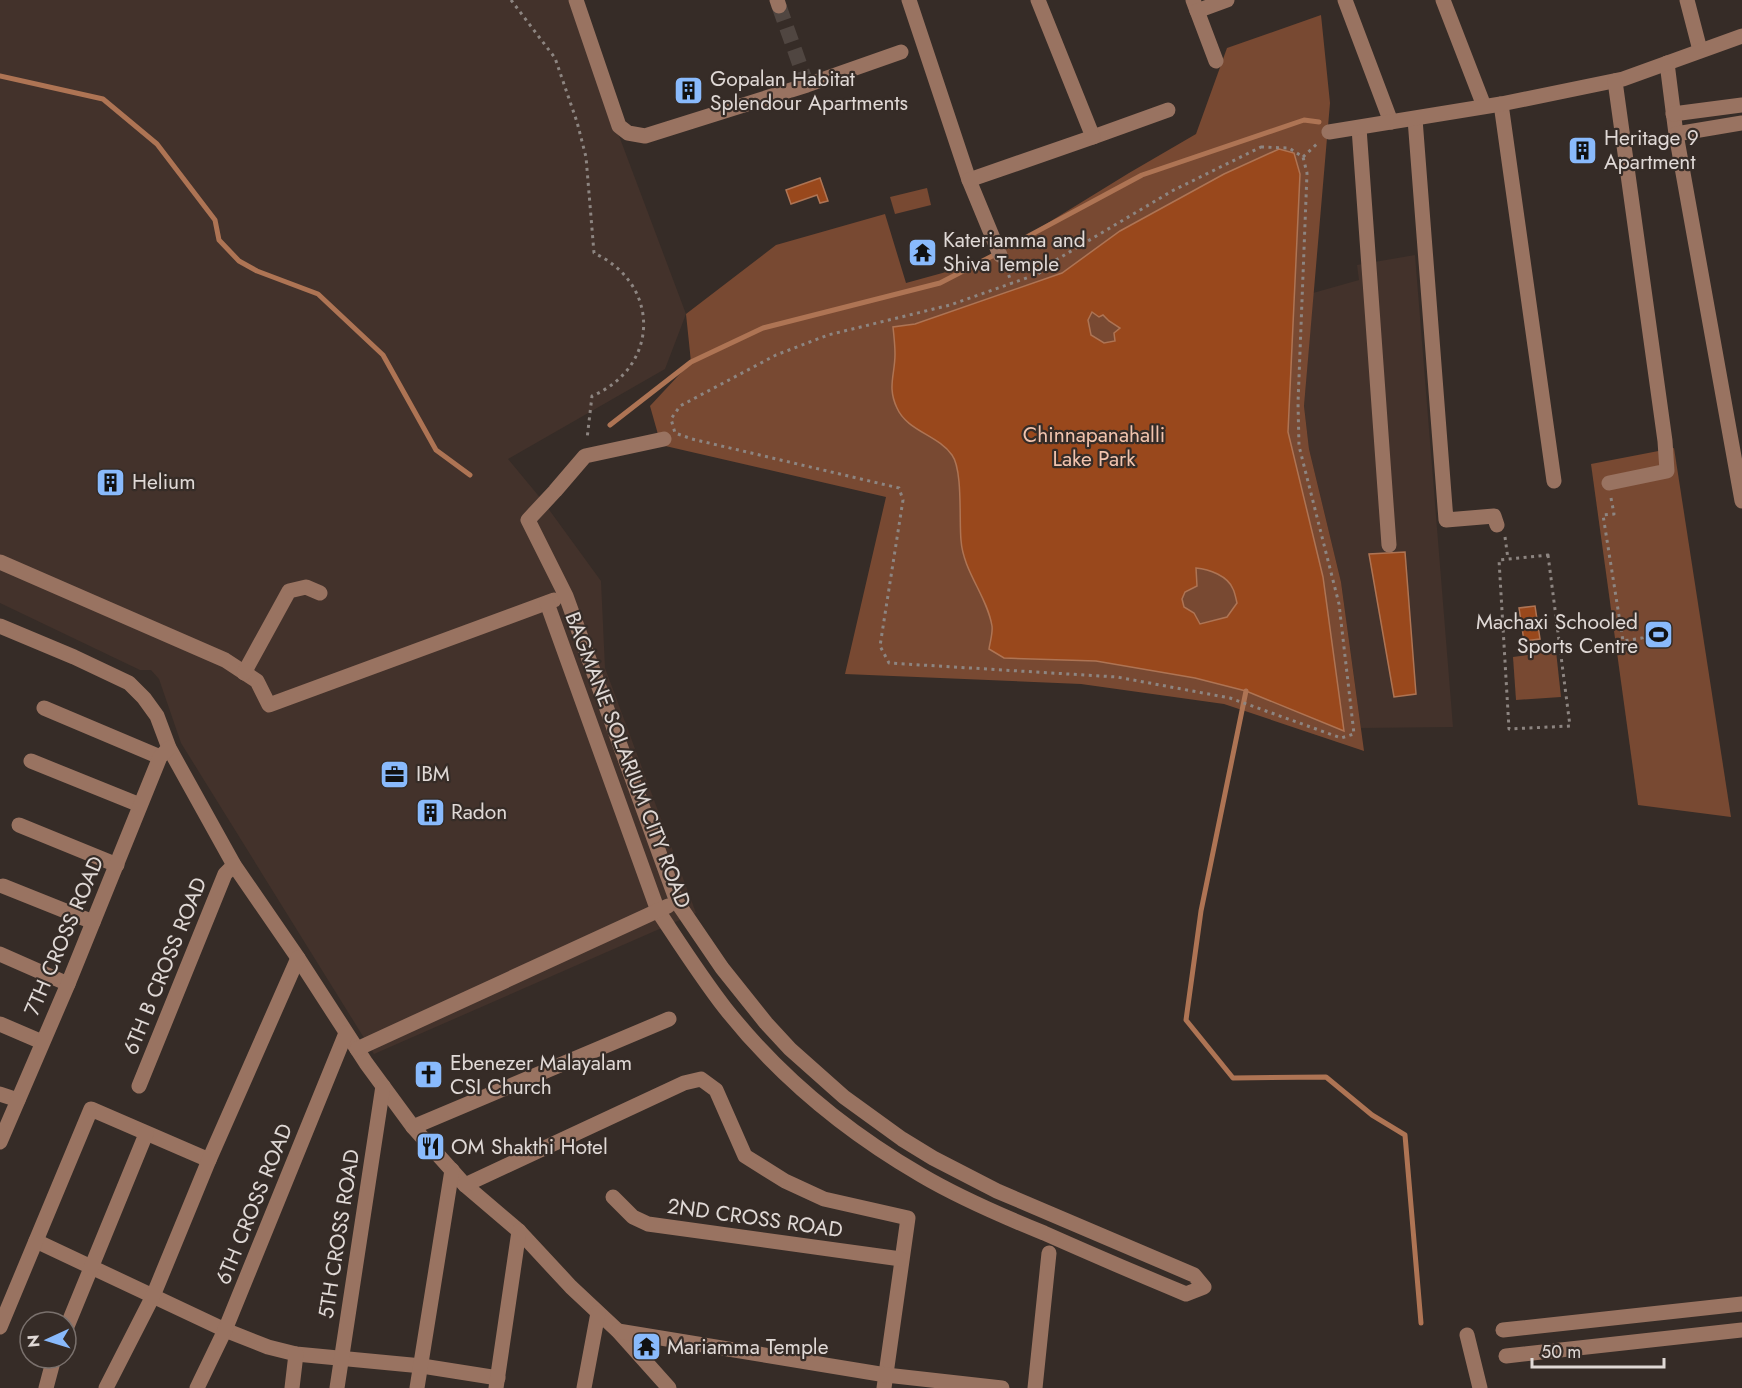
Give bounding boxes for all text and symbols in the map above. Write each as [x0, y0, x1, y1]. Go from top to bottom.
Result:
place label: Gopalan Habitat Splendour Apartments [710, 64, 908, 118]
building icon: Gopalan Habitat Splendour Apartments [673, 75, 705, 107]
place label: Heritage 9 Apartment [1604, 123, 1699, 177]
building icon: Heritage 9 Apartment [1567, 134, 1599, 166]
place label: Kateriamma and Shiva Temple [943, 225, 1086, 279]
temple icon: Kateriamma and Shiva Temple [906, 236, 938, 268]
park label: Chinnapanahalli Lake Park [1023, 420, 1165, 474]
building icon: Helium [95, 466, 127, 498]
place label: Helium [132, 467, 196, 497]
place label: Machaxi Schooled Sports Centre [1476, 607, 1638, 661]
street label: BAGMANE SOLARIUM CITY ROAD [558, 608, 698, 912]
sports icon: Machaxi Schooled Sports Centre [1643, 618, 1675, 650]
office icon: IBM [379, 758, 411, 790]
place label: IBM [416, 759, 450, 789]
building icon: Radon [414, 796, 446, 828]
place label: Radon [451, 797, 507, 827]
street label: 7TH CROSS ROAD [17, 852, 111, 1020]
street label: 6TH B CROSS ROAD [116, 873, 214, 1059]
place label: Ebenezer Malayalam CSI Church [450, 1048, 632, 1102]
church icon: Ebenezer Malayalam CSI Church [413, 1059, 445, 1091]
street label: 6TH CROSS ROAD [208, 1119, 300, 1289]
restaurant icon: OM Shakthi Hotel [414, 1131, 446, 1163]
place label: OM Shakthi Hotel [451, 1132, 608, 1162]
street label: 5TH CROSS ROAD [311, 1147, 367, 1321]
street label: 2ND CROSS ROAD [665, 1191, 845, 1245]
north arrow [18, 1310, 78, 1370]
temple icon: Mariamma Temple [630, 1331, 662, 1363]
scale bar [1532, 1331, 1664, 1369]
place label: Mariamma Temple [667, 1332, 829, 1362]
text: N [22, 1334, 45, 1348]
text: 50 m [1541, 1339, 1581, 1365]

